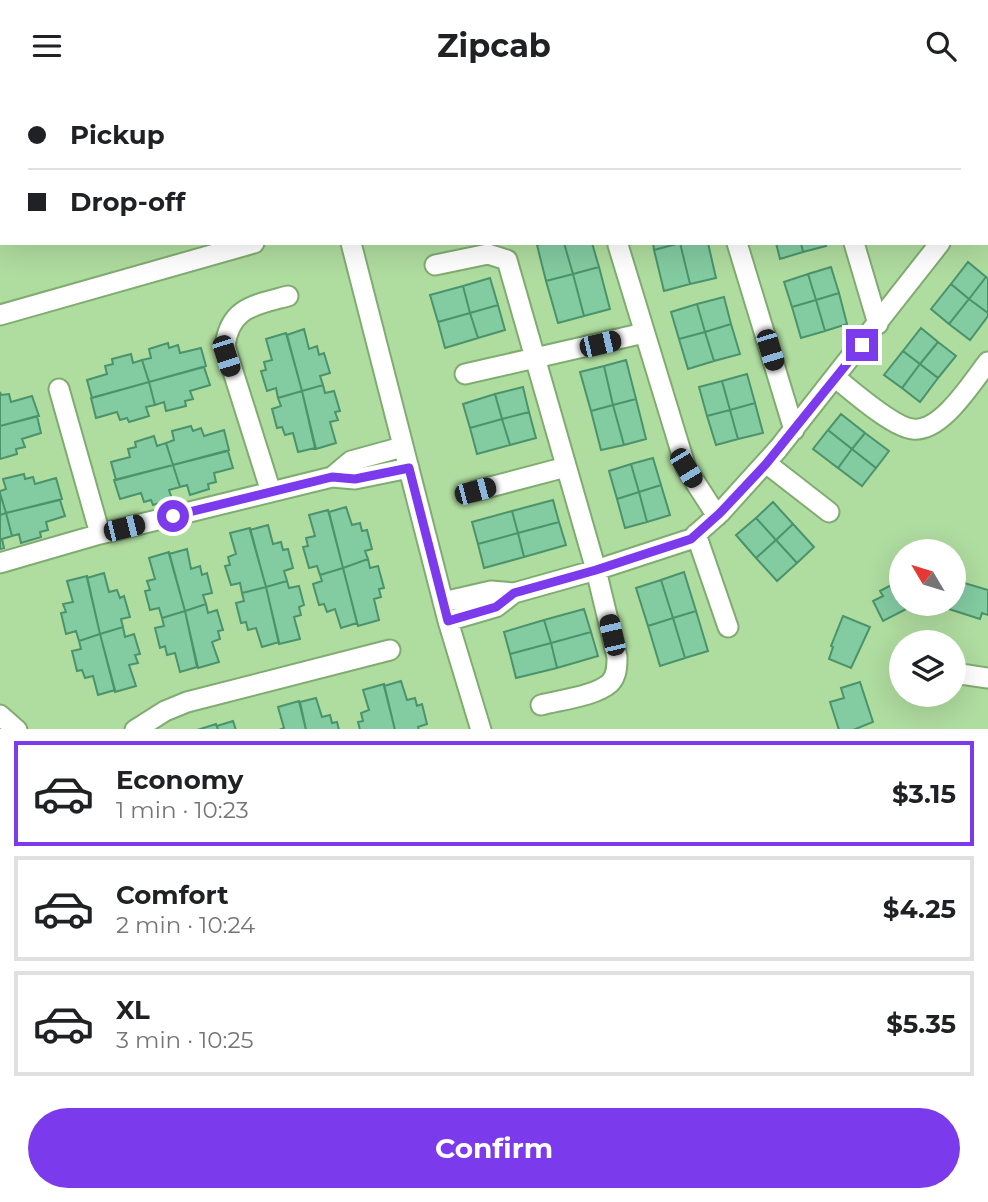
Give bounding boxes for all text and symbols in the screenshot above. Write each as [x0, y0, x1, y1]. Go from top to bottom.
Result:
text: Zipcab [437, 26, 551, 65]
icon: menu [28, 27, 66, 65]
icon: search [922, 27, 960, 65]
text: Pickup [70, 119, 165, 151]
text: Drop-off [70, 186, 185, 218]
car [754, 327, 787, 373]
car [578, 329, 623, 359]
route end [846, 329, 878, 361]
car [210, 333, 243, 379]
car [667, 445, 706, 491]
car [452, 475, 499, 507]
route start [157, 500, 189, 532]
car [102, 513, 147, 543]
north arrow [889, 539, 966, 616]
map controls [889, 539, 966, 707]
car [598, 612, 627, 658]
button: layers [889, 630, 966, 707]
icon: car [32, 762, 95, 825]
text: Economy [116, 764, 243, 796]
text: $3.15 [892, 778, 956, 810]
text: 1 min · 10:23 [116, 796, 249, 824]
icon: car [32, 877, 95, 940]
text: Comfort [116, 879, 228, 911]
text: $4.25 [883, 893, 956, 925]
text: 2 min · 10:24 [116, 911, 255, 939]
icon: car [32, 992, 95, 1055]
text: XL [116, 994, 150, 1026]
text: $5.35 [886, 1008, 956, 1040]
text: 3 min · 10:25 [116, 1026, 253, 1054]
button: Confirm [28, 1108, 960, 1188]

